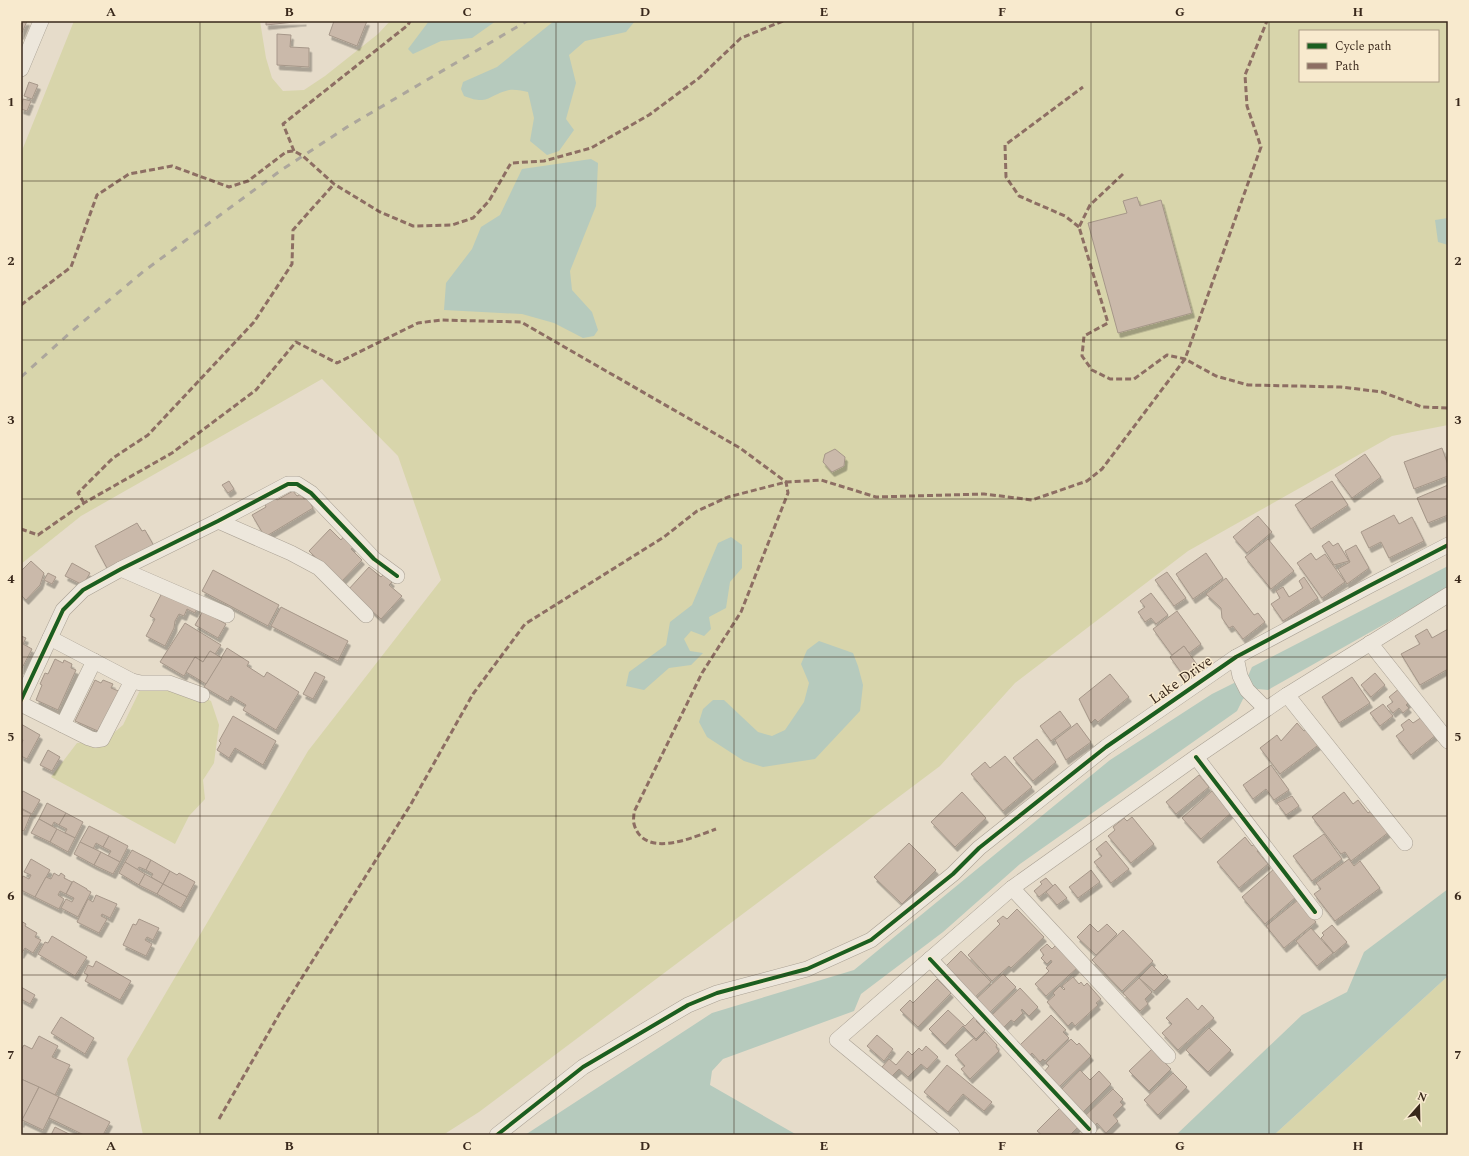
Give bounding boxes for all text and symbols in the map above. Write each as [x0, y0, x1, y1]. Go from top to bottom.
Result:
text: A [106, 2, 116, 22]
text: B [284, 2, 294, 22]
text: C [462, 2, 472, 22]
text: D [640, 2, 650, 22]
text: E [820, 2, 829, 22]
text: F [998, 2, 1006, 22]
text: G [1175, 2, 1185, 22]
text: H [1353, 2, 1364, 22]
legend [1299, 30, 1439, 82]
text: Cycle path [1335, 37, 1392, 56]
text: Path [1335, 57, 1360, 76]
text: 1 [7, 92, 15, 112]
text: 1 [1454, 92, 1462, 112]
text: 2 [7, 251, 15, 271]
text: 2 [1454, 251, 1462, 271]
text: 3 [7, 410, 15, 430]
text: 3 [1454, 410, 1462, 430]
text: 4 [7, 569, 15, 589]
text: 4 [1454, 569, 1462, 589]
street label: Lake Drive [1145, 650, 1217, 710]
text: 5 [7, 727, 15, 747]
text: 5 [1454, 727, 1462, 747]
text: 6 [7, 886, 15, 906]
text: 6 [1454, 886, 1462, 906]
text: 7 [7, 1045, 15, 1065]
text: 7 [1454, 1045, 1462, 1065]
north arrow [1399, 1086, 1439, 1126]
text: N [1415, 1088, 1429, 1107]
text: A [106, 1136, 116, 1156]
text: B [284, 1136, 294, 1156]
text: C [462, 1136, 472, 1156]
text: D [640, 1136, 650, 1156]
text: E [820, 1136, 829, 1156]
text: F [998, 1136, 1006, 1156]
text: G [1175, 1136, 1185, 1156]
text: H [1353, 1136, 1364, 1156]

